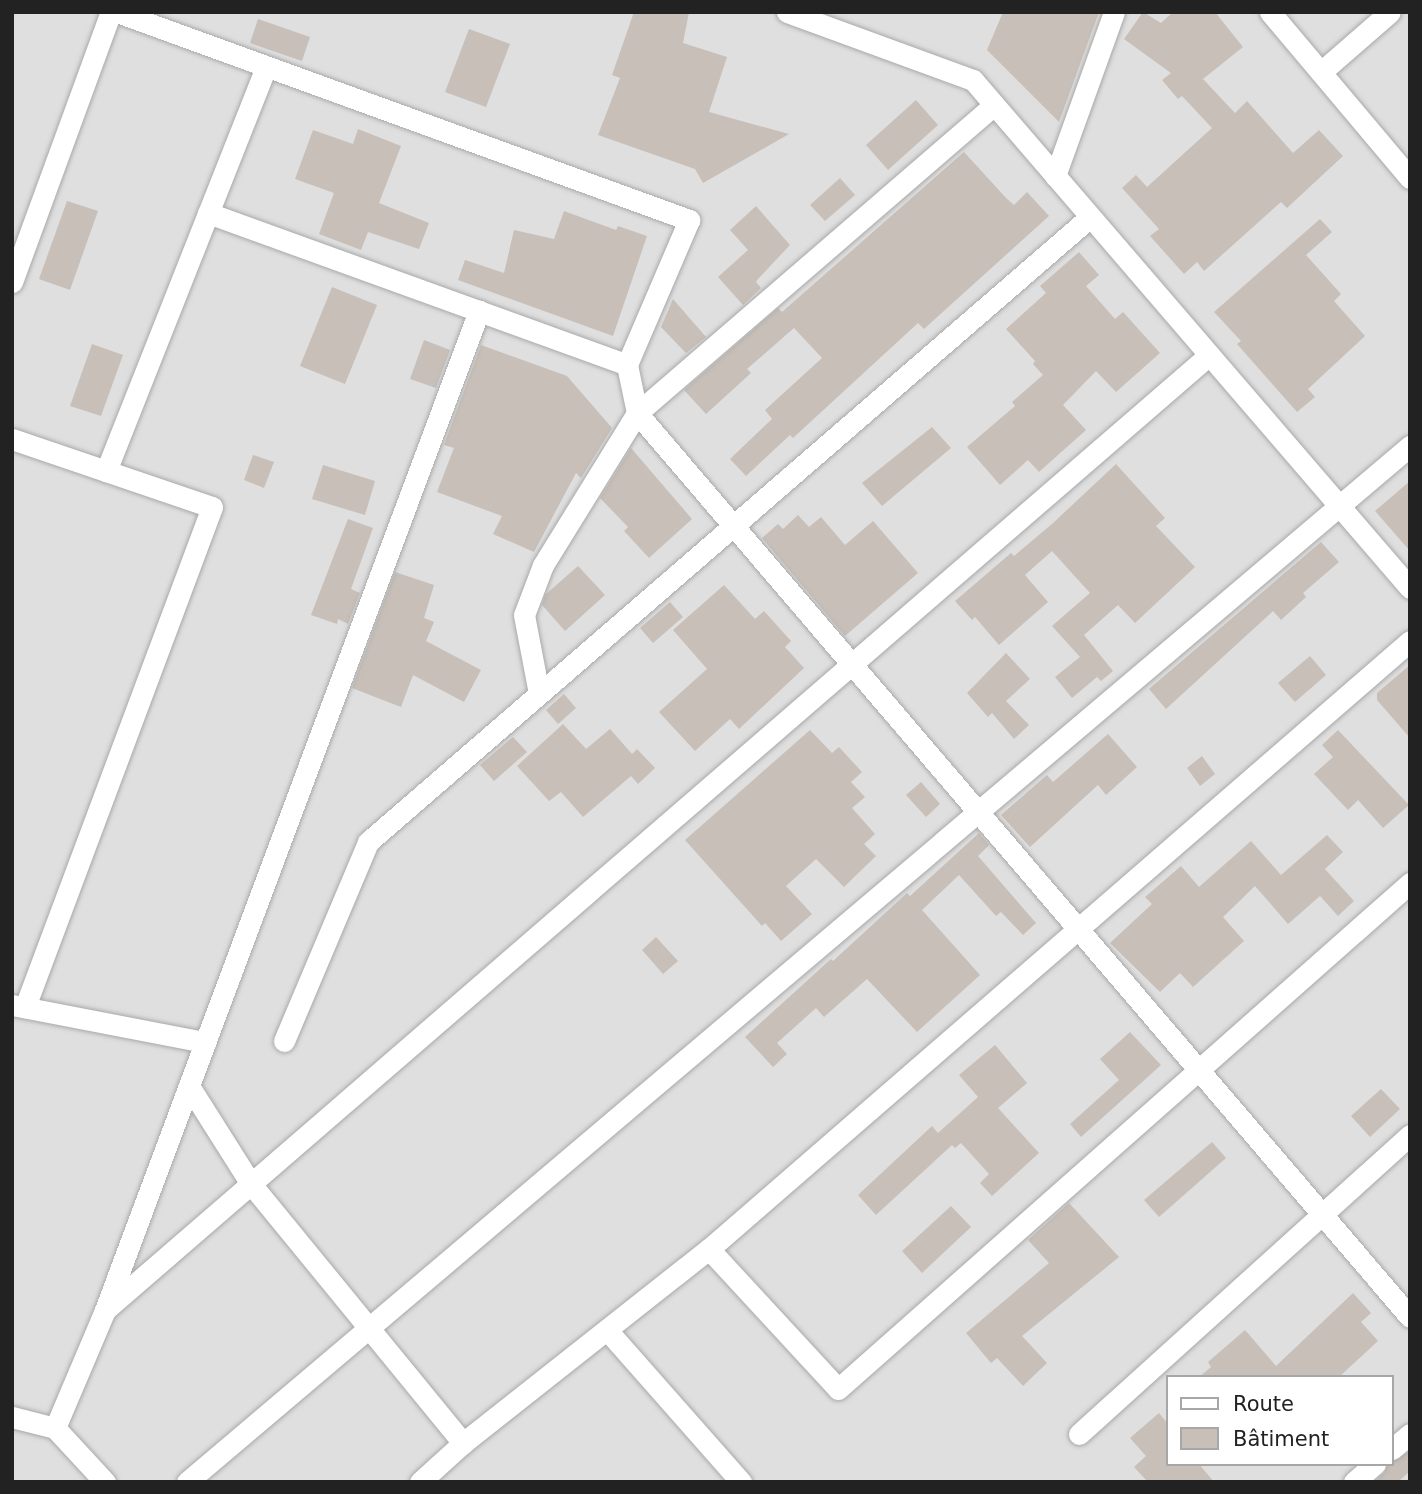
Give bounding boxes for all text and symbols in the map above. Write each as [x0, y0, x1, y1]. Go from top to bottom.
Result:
legend [1166, 1375, 1394, 1466]
text: Route [1233, 1392, 1294, 1416]
text: Bâtiment [1233, 1427, 1329, 1451]

